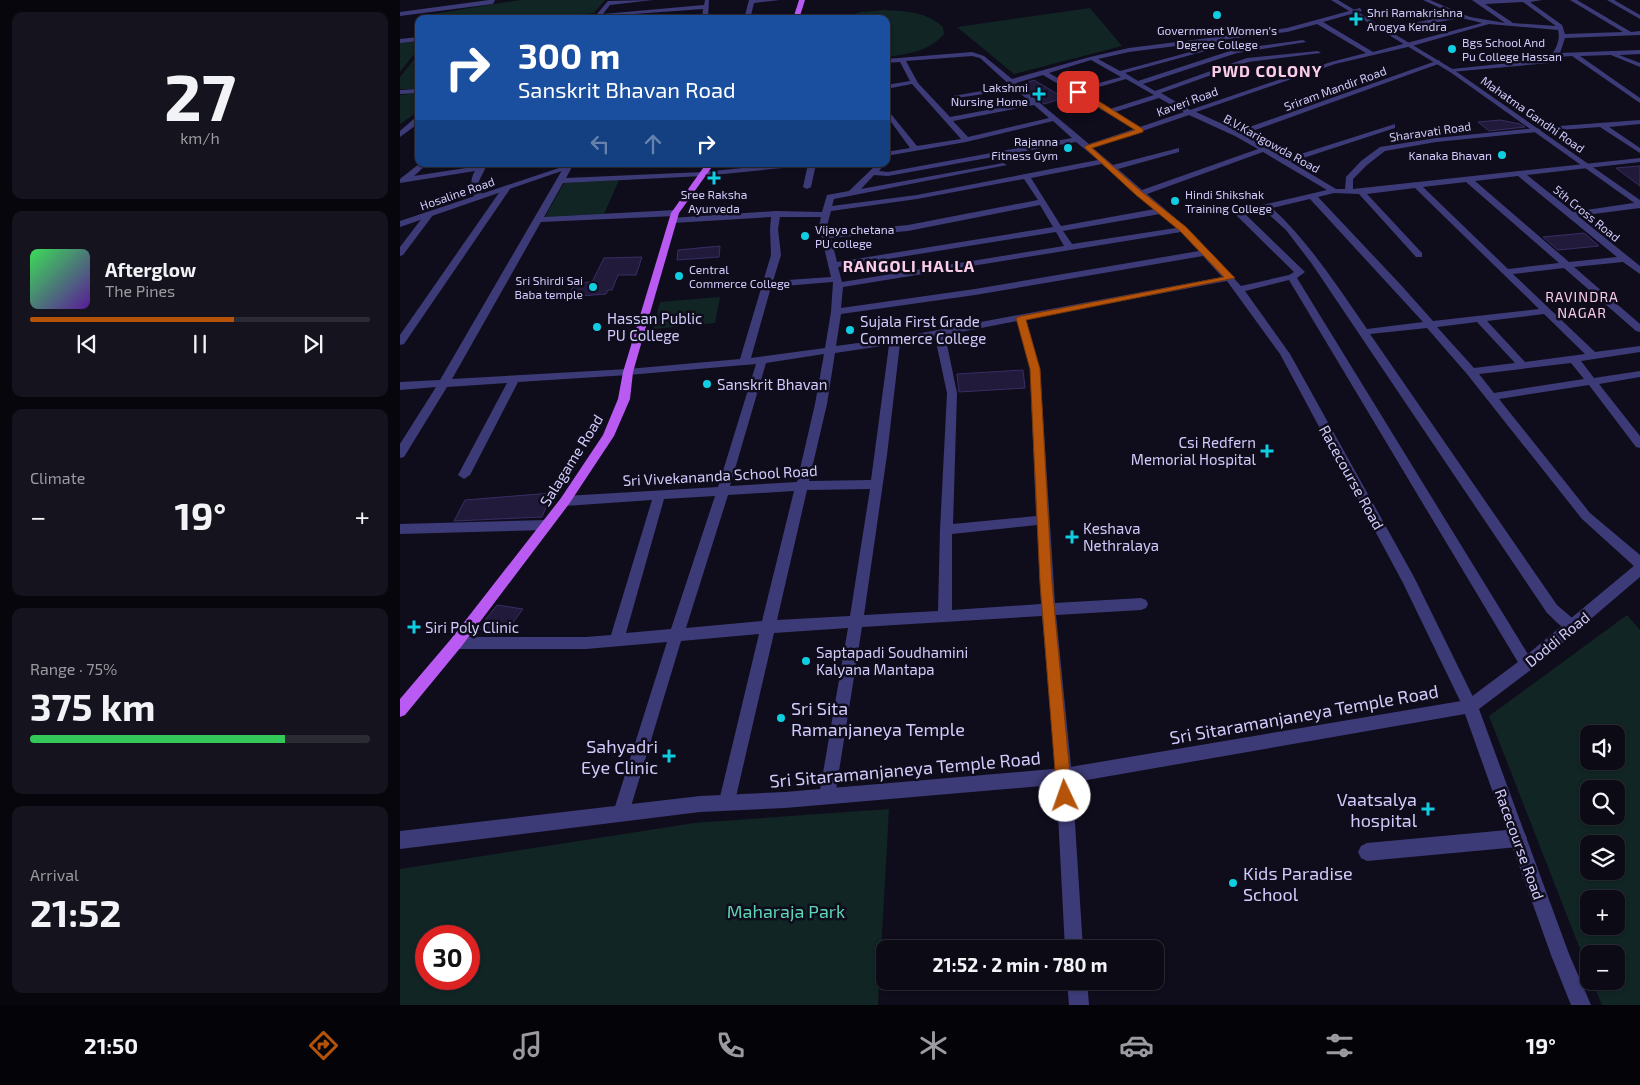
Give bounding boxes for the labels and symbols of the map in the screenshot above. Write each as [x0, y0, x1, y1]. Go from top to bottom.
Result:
place label: Shri Ramakrishna Arogya Kendra [1367, 5, 1463, 33]
marker: Government Women's Degree College [1211, 9, 1223, 21]
marker: Shri Ramakrishna Arogya Kendra [1349, 12, 1363, 26]
place label: Government Women's Degree College [1157, 23, 1277, 51]
place label: Bgs School And Pu College Hassan [1462, 35, 1562, 63]
marker: Bgs School And Pu College Hassan [1446, 43, 1458, 55]
district label: PWD COLONY [1212, 61, 1322, 80]
street label: Sriram Mandir Road [1282, 63, 1388, 113]
pin [1057, 71, 1099, 113]
street label: Mahatma Gandhi Road [1478, 73, 1588, 155]
place label: Lakshmi Nursing Home [951, 80, 1028, 108]
street label: Kaveri Road [1154, 83, 1220, 119]
marker: Lakshmi Nursing Home [1032, 87, 1046, 101]
street label: B.V.Karigowda Road [1222, 111, 1322, 175]
street label: Sharavati Road [1388, 118, 1472, 144]
place label: Rajanna Fitness Gym [991, 134, 1058, 162]
marker: Rajanna Fitness Gym [1062, 142, 1074, 154]
place label: Kanaka Bhavan [1409, 148, 1492, 162]
marker: Kanaka Bhavan [1496, 149, 1508, 161]
marker: Sree Raksha Ayurveda [707, 171, 721, 185]
street label: Hosaline Road [418, 174, 496, 212]
street label: 5th Cross Road [1551, 182, 1623, 244]
place label: Sree Raksha Ayurveda [681, 187, 747, 215]
place label: Hindi Shikshak Training College [1185, 187, 1272, 215]
marker: Hindi Shikshak Training College [1169, 195, 1181, 207]
place label: Vijaya chetana PU college [815, 222, 894, 250]
marker: Vijaya chetana PU college [799, 230, 811, 242]
district label: RANGOLI HALLA [843, 256, 975, 275]
place label: Central Commerce College [689, 262, 790, 290]
marker: Central Commerce College [673, 270, 685, 282]
place label: Sri Shirdi Sai Baba temple [515, 273, 583, 301]
marker: Sri Shirdi Sai Baba temple [587, 281, 599, 293]
district label: RAVINDRA NAGAR [1545, 288, 1619, 321]
place label: Hassan Public PU College [607, 309, 702, 344]
place label: Sujala First Grade Commerce College [860, 312, 986, 347]
marker: Hassan Public PU College [591, 321, 603, 333]
marker: Sujala First Grade Commerce College [844, 324, 856, 336]
place label: Sanskrit Bhavan [717, 375, 828, 393]
marker: Sanskrit Bhavan [701, 378, 713, 390]
street label: Salagame Road [536, 411, 606, 509]
street label: Racecourse Road [1316, 422, 1388, 532]
place label: Csi Redfern Memorial Hospital [1131, 433, 1257, 468]
marker: Csi Redfern Memorial Hospital [1260, 444, 1274, 458]
street label: Sri Vivekananda School Road [622, 461, 818, 489]
place label: Keshava Nethralaya [1083, 519, 1159, 554]
marker: Keshava Nethralaya [1065, 530, 1079, 544]
street label: Doddi Road [1521, 608, 1593, 670]
place label: Siri Poly Clinic [425, 618, 519, 636]
marker: Siri Poly Clinic [407, 620, 421, 634]
place label: Saptapadi Soudhamini Kalyana Mantapa [816, 643, 968, 678]
marker: Saptapadi Soudhamini Kalyana Mantapa [800, 655, 812, 667]
street label: Sri Sitaramanjaneya Temple Road [1168, 680, 1440, 748]
place label: Sri Sita Ramanjaneya Temple [791, 697, 965, 740]
marker: Sri Sita Ramanjaneya Temple [775, 712, 787, 724]
place label: Sahyadri Eye Clinic [581, 735, 658, 778]
street label: Sri Sitaramanjaneya Temple Road [768, 746, 1042, 792]
marker: Sahyadri Eye Clinic [662, 749, 676, 763]
position arrow [1038, 769, 1090, 821]
street label: Racecourse Road [1492, 786, 1548, 902]
place label: Vaatsalya hospital [1337, 788, 1418, 831]
marker: Vaatsalya hospital [1421, 802, 1435, 816]
place label: Kids Paradise School [1243, 862, 1353, 905]
marker: Kids Paradise School [1227, 877, 1239, 889]
park label: Maharaja Park [727, 900, 845, 922]
speed limit sign: 30 [415, 925, 480, 990]

